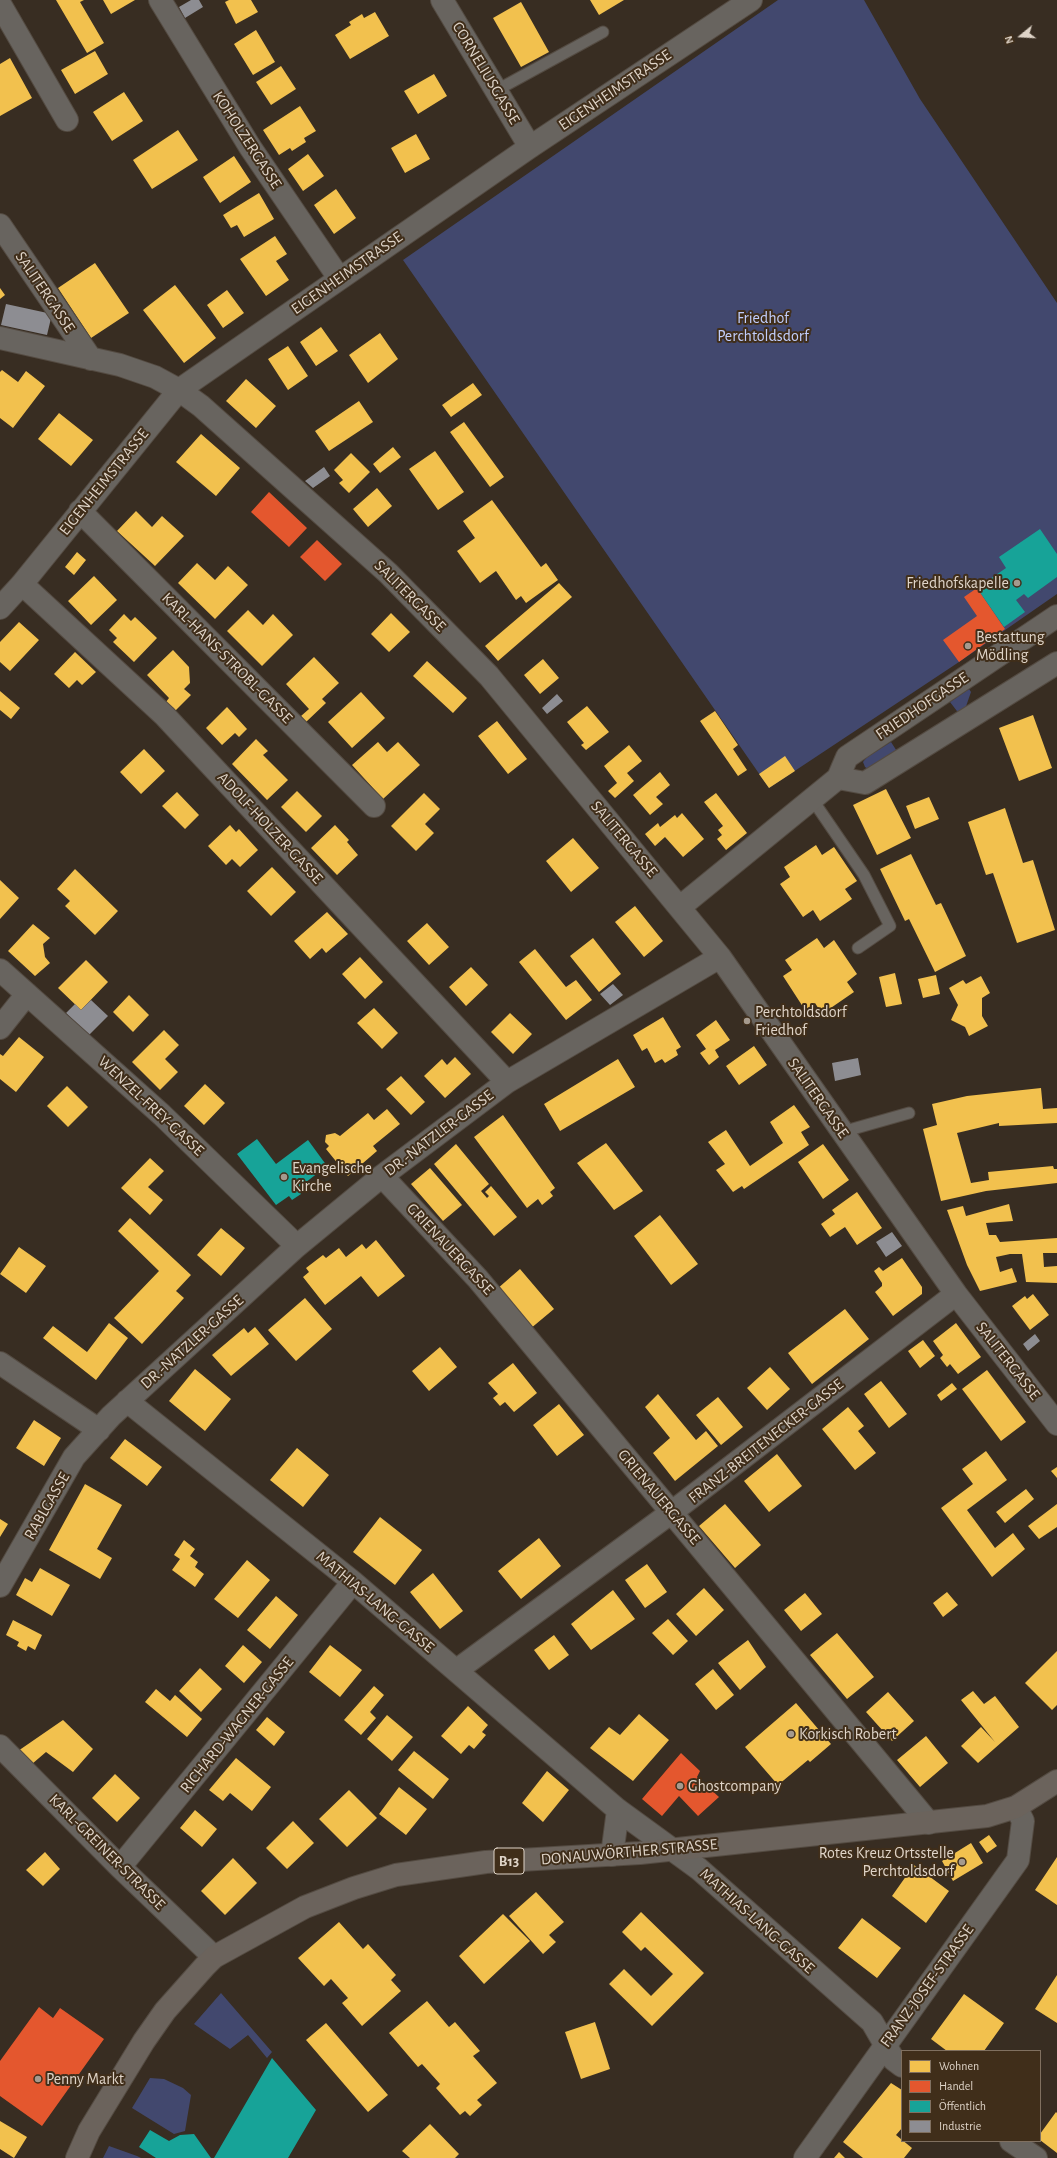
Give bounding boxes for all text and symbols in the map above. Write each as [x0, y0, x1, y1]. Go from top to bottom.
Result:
north arrow [1001, 16, 1041, 56]
street label: CORNELIUSGASSE [448, 18, 524, 128]
text: N [1003, 35, 1016, 45]
street label: EIGENHEIMSTRASSE [555, 45, 675, 135]
street label: KOHOLZERGASSE [208, 88, 286, 192]
street label: EIGENHEIMSTRASSE [288, 227, 406, 319]
street label: SALITERGASSE [11, 248, 79, 336]
park label: Friedhof Perchtoldsdorf [717, 308, 809, 346]
street label: EIGENHEIMSTRASSE [55, 425, 153, 539]
street label: SALITERGASSE [370, 556, 450, 636]
place label: Friedhofskapelle [906, 573, 1009, 593]
marker: Friedhofskapelle [1012, 578, 1022, 588]
street label: KARL-HANS-STROBL-GASSE [157, 588, 297, 728]
place label: Bestattung Mödling [976, 627, 1044, 665]
marker: Bestattung Mödling [963, 641, 973, 651]
street label: FRIEDHOFGASSE [872, 668, 972, 744]
street label: ADOLF-HOLZER-GASSE [213, 768, 327, 888]
street label: SALITERGASSE [587, 797, 661, 881]
place label: Perchtoldsdorf Friedhof [755, 1002, 847, 1040]
marker: Perchtoldsdorf Friedhof [742, 1016, 752, 1026]
street label: WENZEL-FREY-GASSE [94, 1052, 208, 1160]
street label: SALITERGASSE [783, 1054, 853, 1142]
street label: DR.-NATZLER-GASSE [381, 1086, 497, 1180]
place label: Evangelische Kirche [292, 1158, 372, 1196]
marker: Evangelische Kirche [279, 1172, 289, 1182]
street label: GRIENAUERGASSE [403, 1199, 497, 1299]
street label: DR.-NATZLER-GASSE [137, 1291, 247, 1393]
street label: SALITERGASSE [972, 1318, 1044, 1404]
street label: FRANZ-BREITENECKER-GASSE [685, 1375, 847, 1507]
street label: GRIENAUERGASSE [614, 1445, 704, 1549]
street label: RABLGASSE [20, 1469, 74, 1543]
street label: MATHIAS-LANG-GASSE [312, 1547, 438, 1657]
street label: RICHARD-WAGNER-GASSE [176, 1653, 298, 1797]
place label: Korkisch Robert [799, 1724, 897, 1744]
marker: Korkisch Robert [786, 1729, 796, 1739]
place label: Ghostcompany [688, 1776, 781, 1796]
marker: Ghostcompany [675, 1781, 685, 1791]
street label: KARL-GREINER-STRASSE [45, 1790, 169, 1914]
street label: DONAUWÖRTHER STRASSE [540, 1835, 718, 1869]
place label: Rotes Kreuz Ortsstelle Perchtoldsdorf [819, 1843, 954, 1881]
road number: B13 [494, 1848, 524, 1874]
marker: Rotes Kreuz Ortsstelle Perchtoldsdorf [957, 1857, 967, 1867]
street label: MATHIAS-LANG-GASSE [696, 1864, 818, 1978]
street label: FRANZ-JOSEF-STRASSE [876, 1921, 978, 2051]
legend [901, 2050, 1041, 2142]
text: Wohnen [939, 2060, 979, 2072]
place label: Penny Markt [46, 2069, 124, 2089]
marker: Penny Markt [33, 2074, 43, 2084]
text: Handel [939, 2080, 973, 2092]
text: Öffentlich [939, 2100, 986, 2112]
text: Industrie [939, 2120, 981, 2132]

